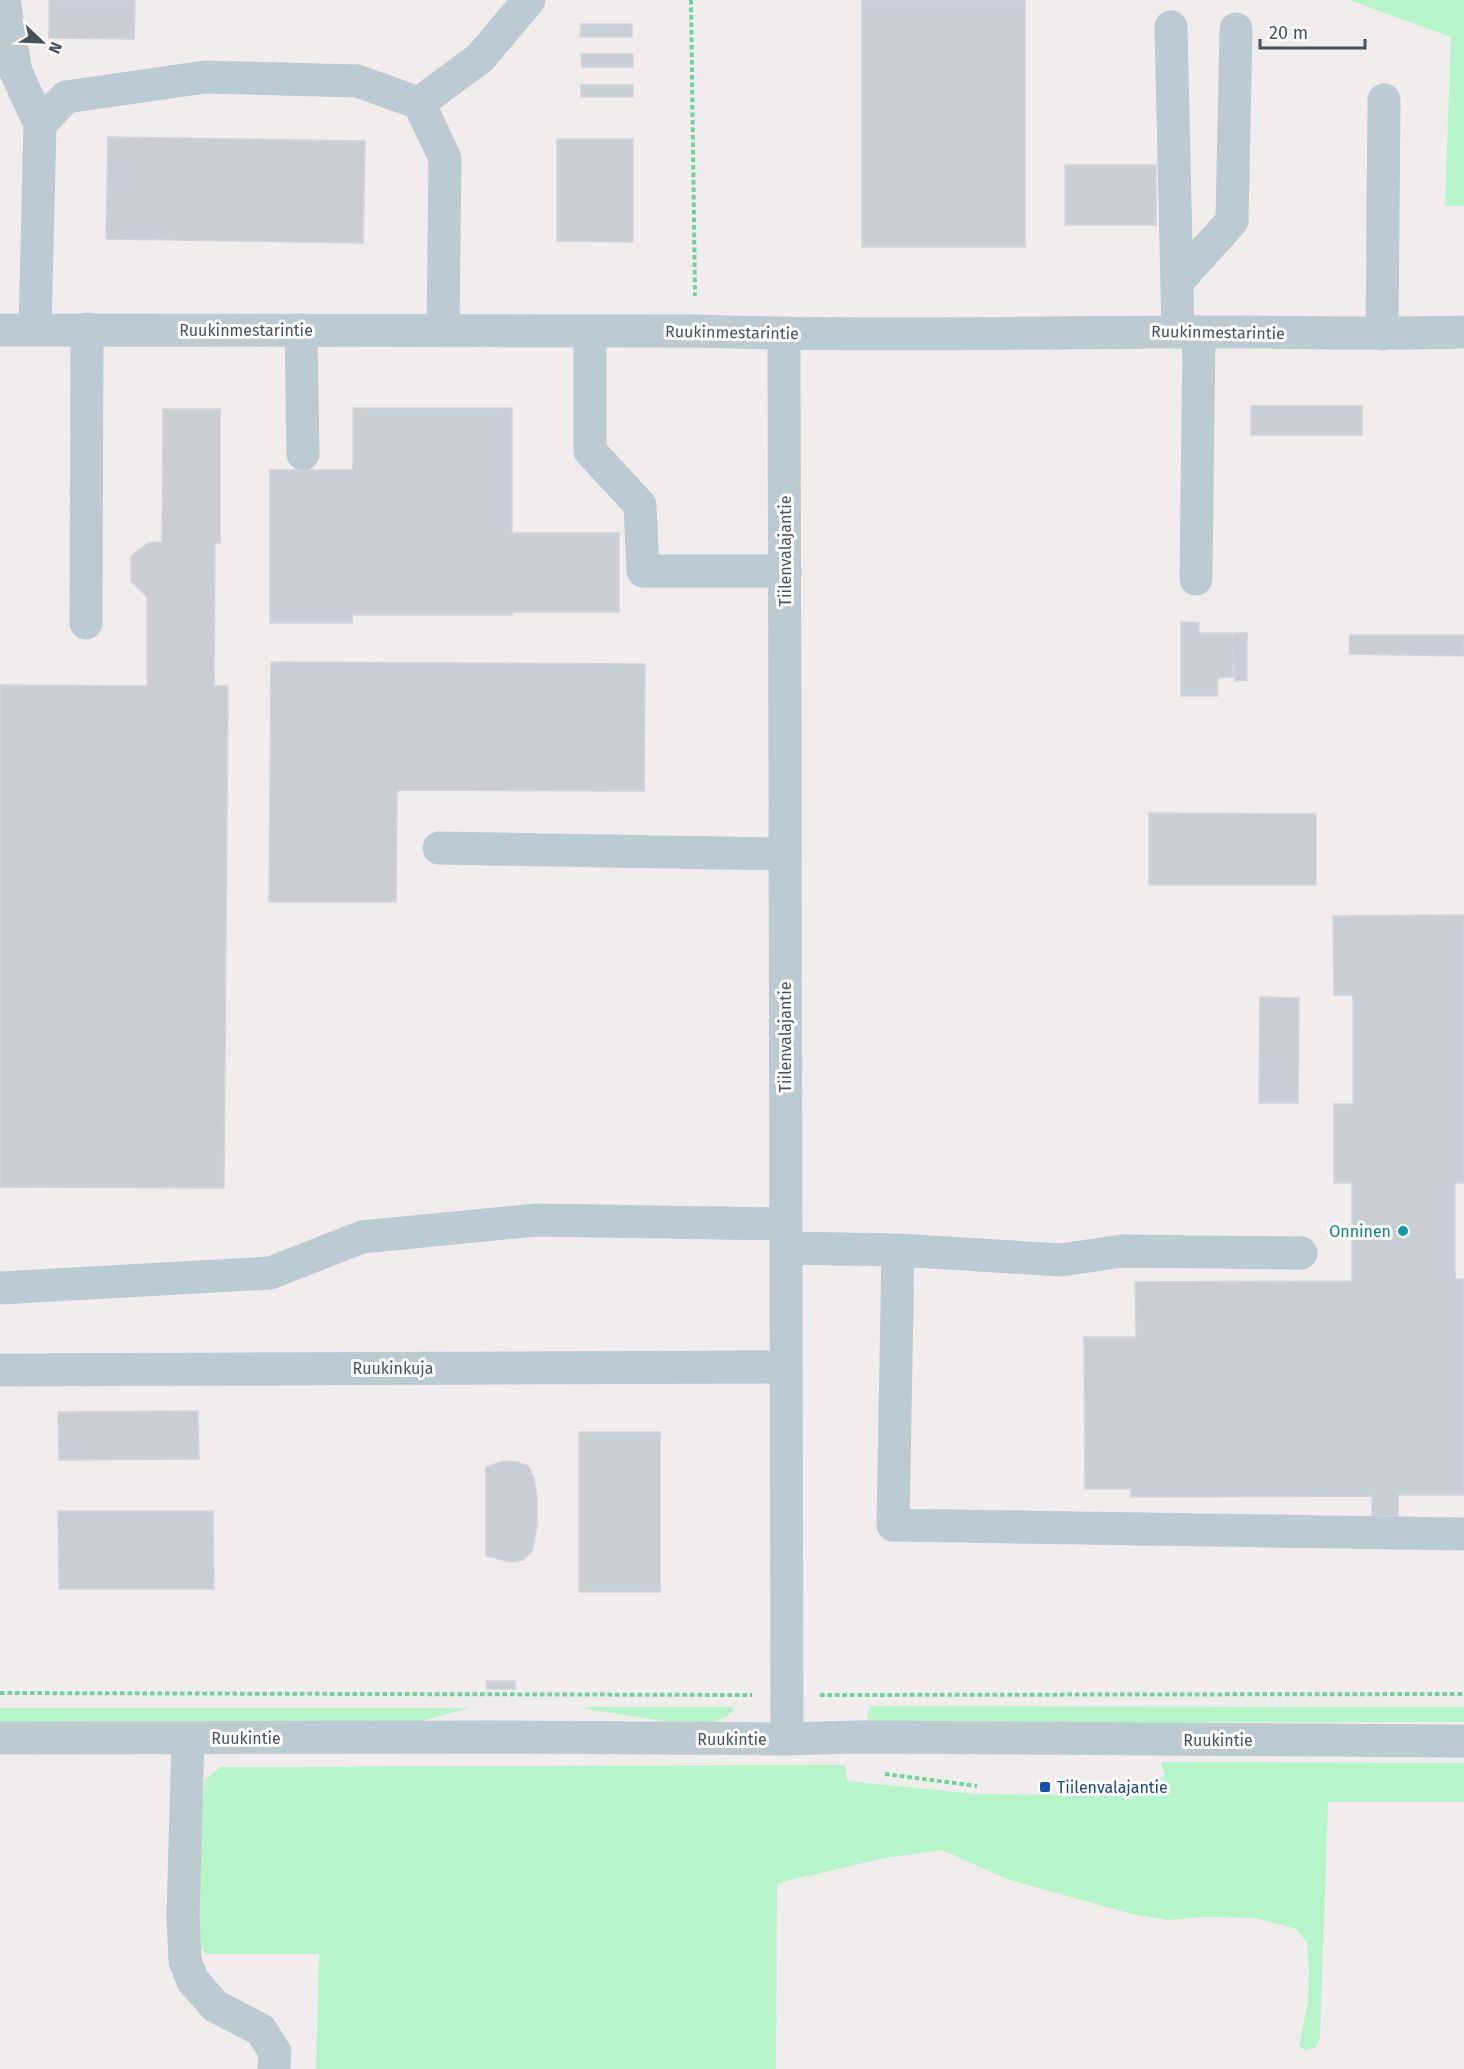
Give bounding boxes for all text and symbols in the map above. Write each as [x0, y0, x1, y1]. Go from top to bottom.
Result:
north arrow [12, 12, 72, 72]
scale bar [1260, 12, 1365, 50]
text: 20 m [1269, 22, 1308, 44]
text: N [45, 39, 66, 56]
street label: Ruukinmestarintie [179, 321, 313, 340]
street label: Ruukinmestarintie [665, 322, 799, 343]
street label: Ruukinmestarintie [1151, 322, 1285, 343]
street label: Tiilenvalajantie [776, 496, 795, 606]
street label: Tiilenvalajantie [776, 982, 795, 1092]
place label: Onninen [1329, 1222, 1391, 1241]
marker: Onninen [1396, 1224, 1410, 1238]
street label: Ruukinkuja [353, 1359, 433, 1378]
street label: Ruukintie [211, 1729, 281, 1748]
street label: Ruukintie [697, 1730, 767, 1749]
street label: Ruukintie [1183, 1731, 1253, 1750]
place label: Tiilenvalajantie [1057, 1778, 1168, 1797]
marker: Tiilenvalajantie [1038, 1780, 1052, 1794]

